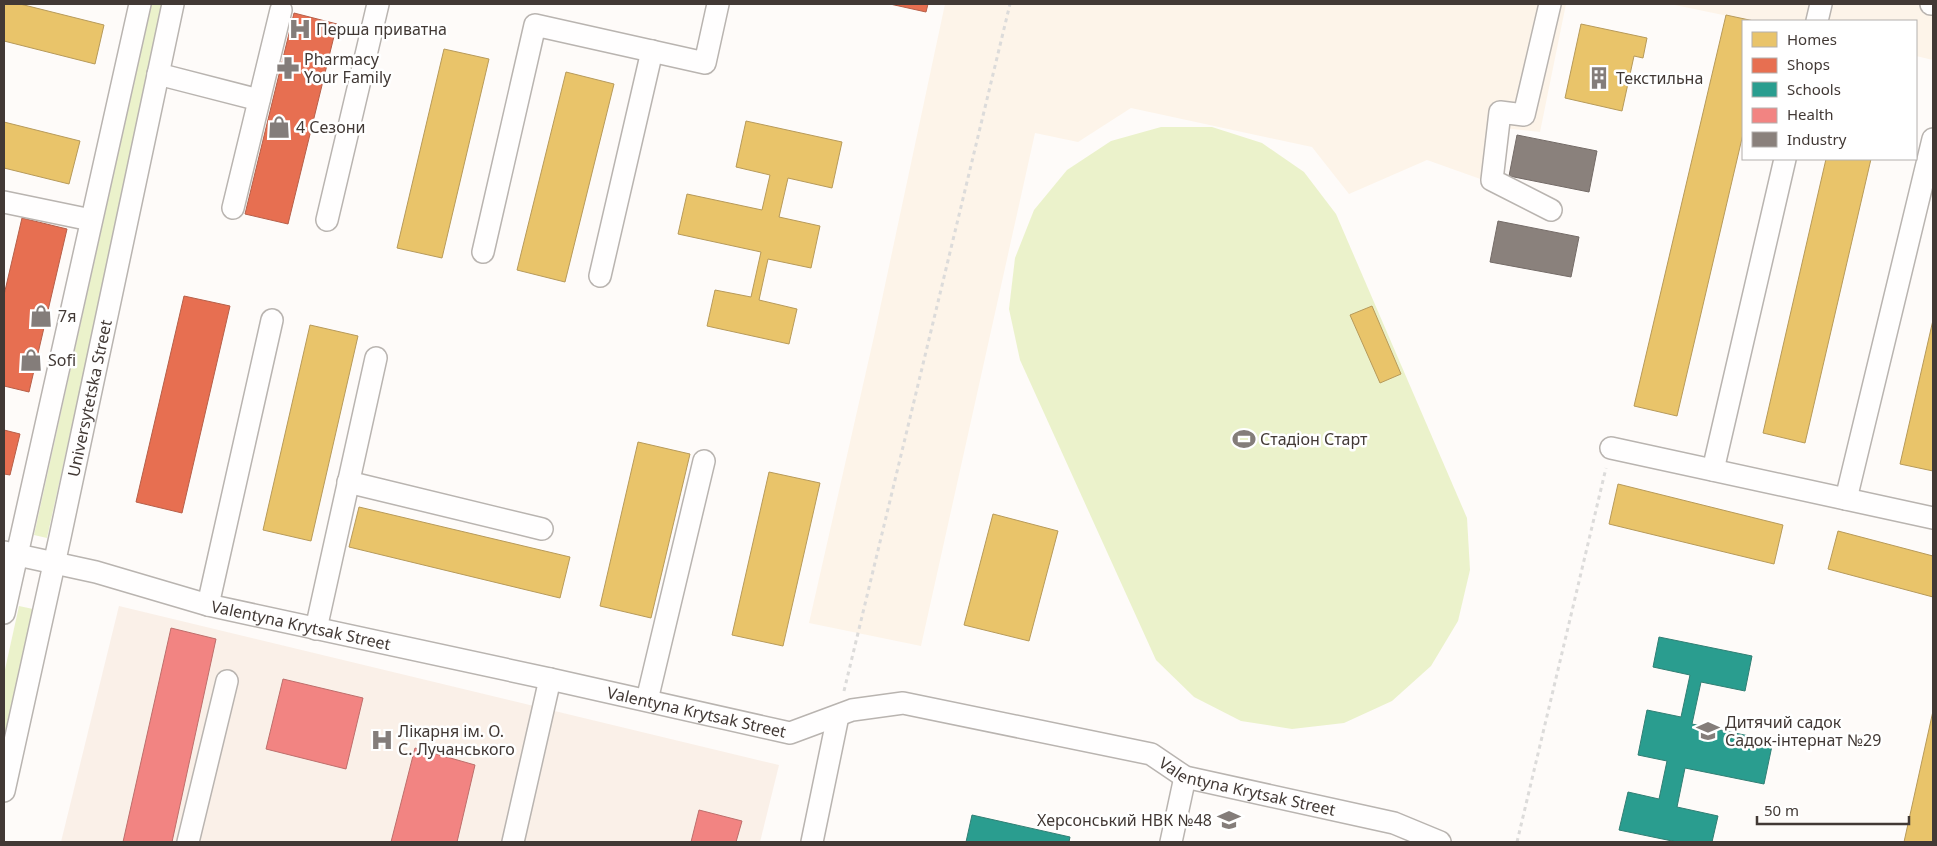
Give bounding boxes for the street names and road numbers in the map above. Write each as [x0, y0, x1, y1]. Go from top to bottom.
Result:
street label: Universytetska Street [62, 317, 117, 479]
street label: Valentyna Krytsak Street [209, 595, 393, 655]
street label: Valentyna Krytsak Street [605, 681, 788, 743]
street label: Valentyna Krytsak Street [1155, 752, 1338, 821]

